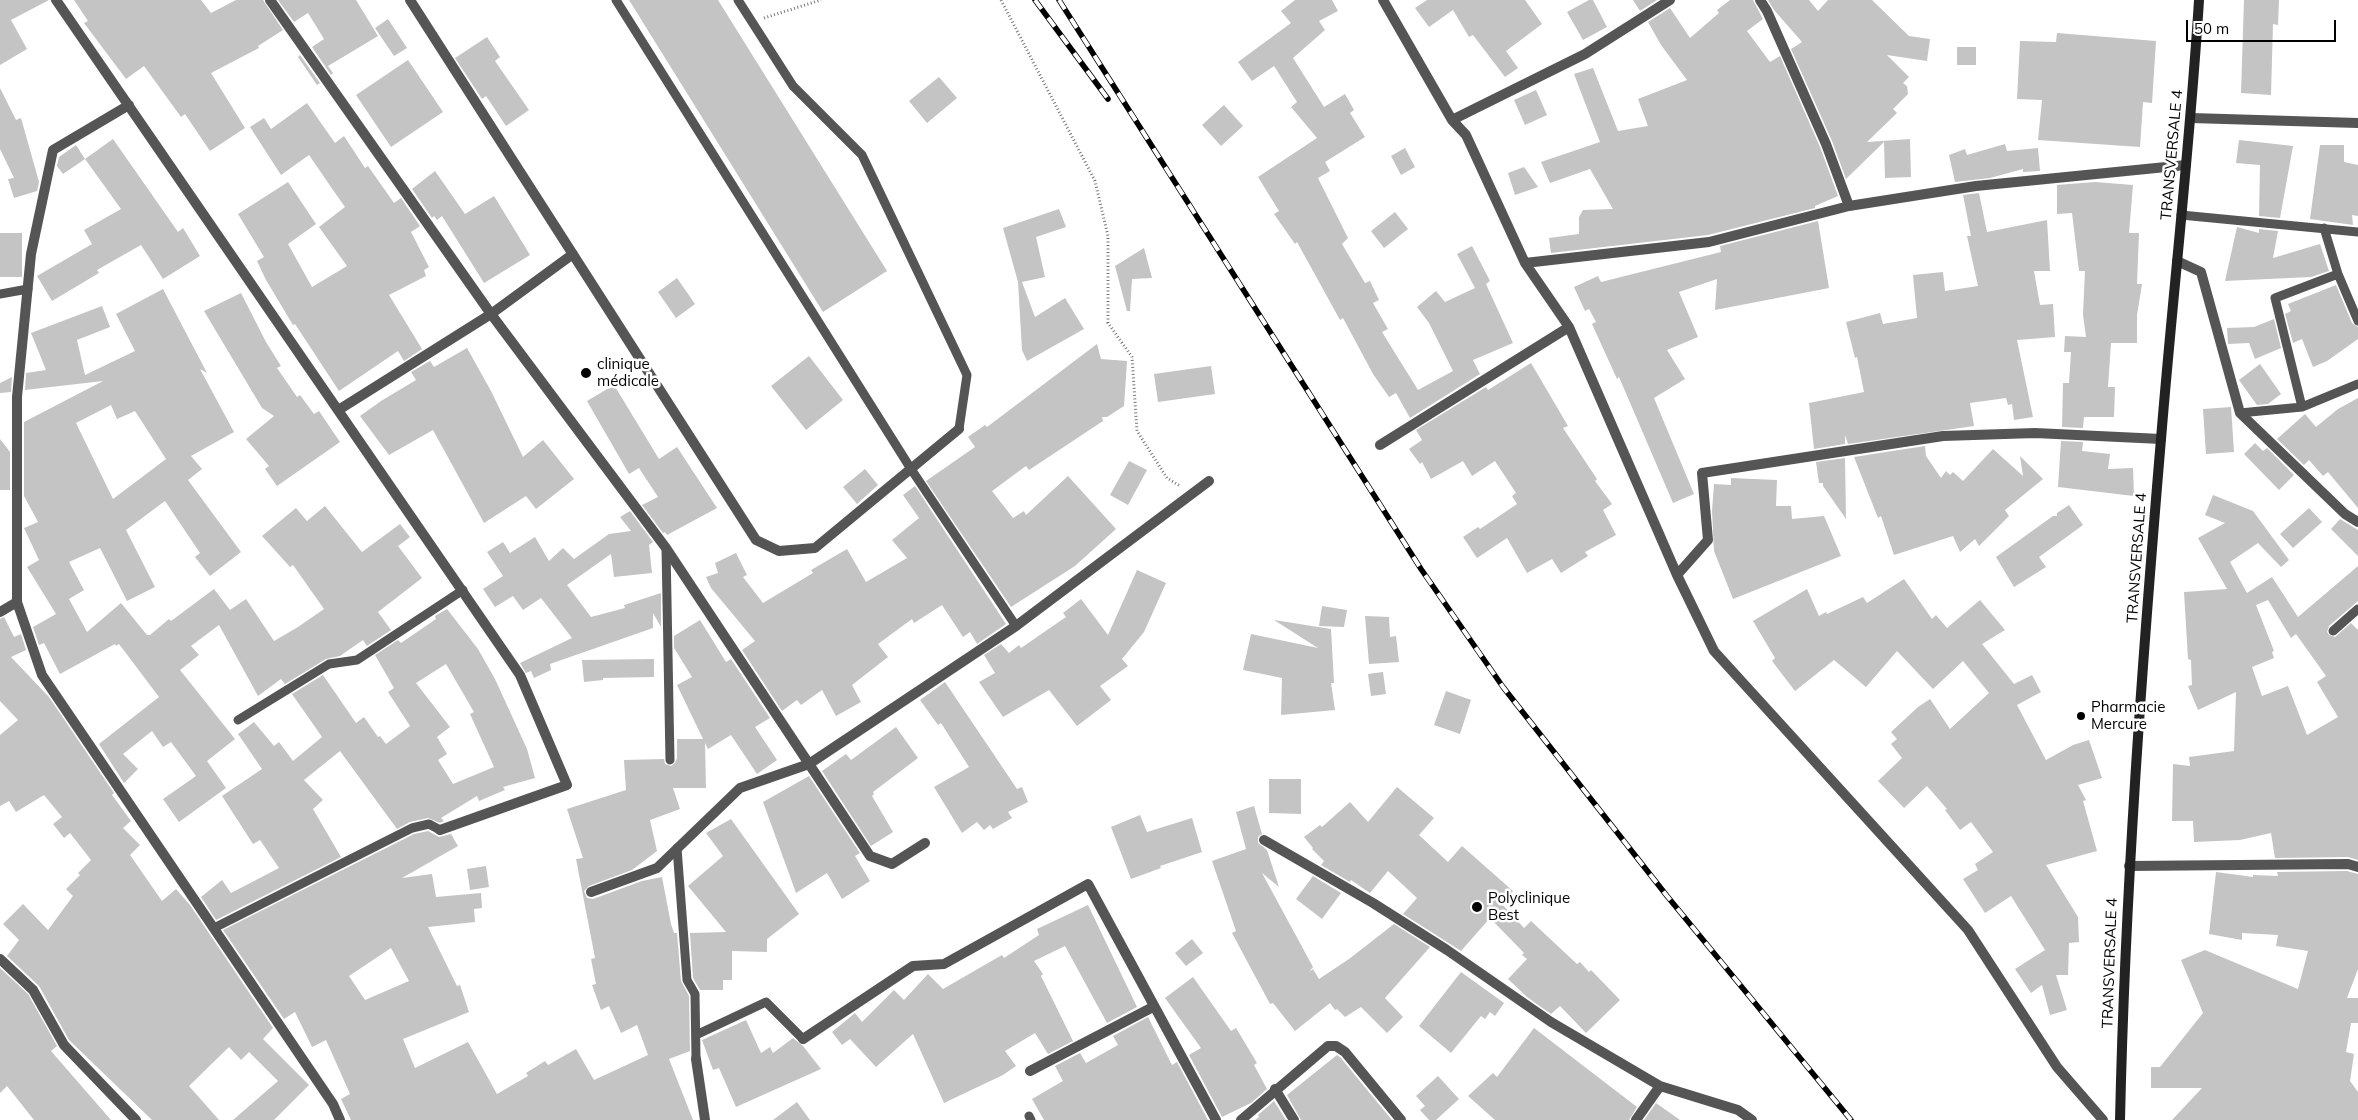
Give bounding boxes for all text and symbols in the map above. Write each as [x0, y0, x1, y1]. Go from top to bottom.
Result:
scale bar [2188, 10, 2338, 42]
text: 50 m [2194, 19, 2229, 38]
street label: TRANSVERSALE 4 [2157, 89, 2187, 221]
place label: clinique médicale [597, 355, 659, 390]
marker: clinique médicale [579, 366, 593, 380]
street label: TRANSVERSALE 4 [2123, 492, 2151, 624]
place label: Pharmacie Mercure [2091, 698, 2165, 733]
marker: Pharmacie Mercure [2075, 710, 2087, 722]
place label: Polyclinique Best [1488, 889, 1570, 924]
street label: TRANSVERSALE 4 [2099, 897, 2121, 1029]
marker: Polyclinique Best [1470, 900, 1484, 914]

